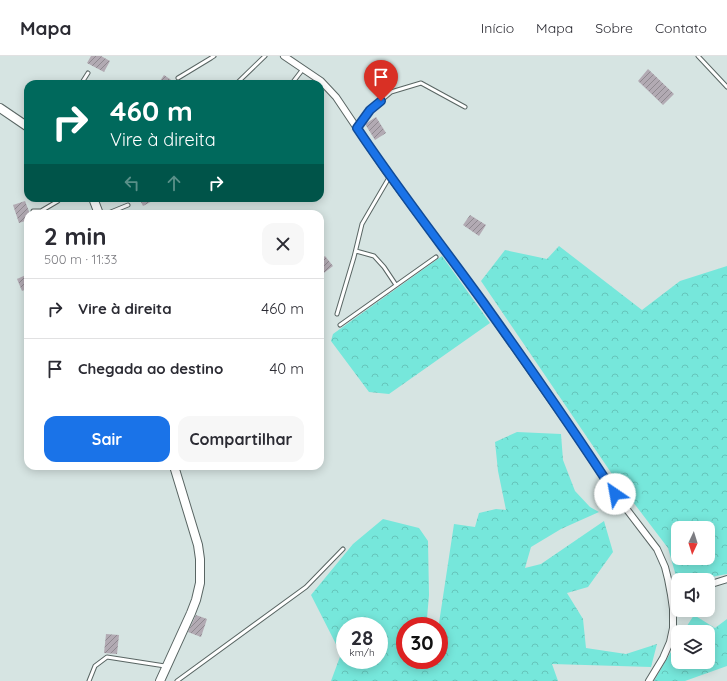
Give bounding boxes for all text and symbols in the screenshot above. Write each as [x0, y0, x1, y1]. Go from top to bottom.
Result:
text: Mapa [20, 16, 71, 40]
text: Início [481, 19, 514, 37]
text: Mapa [536, 19, 573, 37]
text: Sobre [595, 19, 633, 37]
text: Contato [655, 19, 707, 37]
pin [364, 60, 398, 101]
icon: arrive [370, 66, 392, 88]
text: 460 m [110, 93, 193, 128]
icon: right [44, 96, 96, 148]
text: Vire à direita [110, 128, 216, 151]
icon: left [121, 172, 143, 194]
icon: ahead [163, 172, 185, 194]
icon: right [205, 172, 227, 194]
text: 2 min [44, 221, 106, 251]
button: close [262, 223, 304, 265]
text: 500 m · 11:33 [44, 251, 117, 267]
icon: right [44, 298, 66, 320]
text: Vire à direita [78, 299, 172, 318]
text: 460 m [261, 299, 304, 318]
icon: arrive [44, 358, 66, 380]
text: Chegada ao destino [78, 359, 223, 378]
text: 40 m [269, 359, 304, 378]
button: Sair [44, 416, 170, 462]
button: Compartilhar [178, 416, 304, 462]
position arrow [594, 473, 636, 515]
north arrow [671, 521, 715, 565]
map controls [671, 521, 715, 669]
button: sound [671, 573, 715, 617]
speed limit sign: 30 [396, 617, 448, 669]
text: 28 [351, 625, 373, 650]
button: layers [671, 625, 715, 669]
text: km/h [349, 646, 375, 659]

